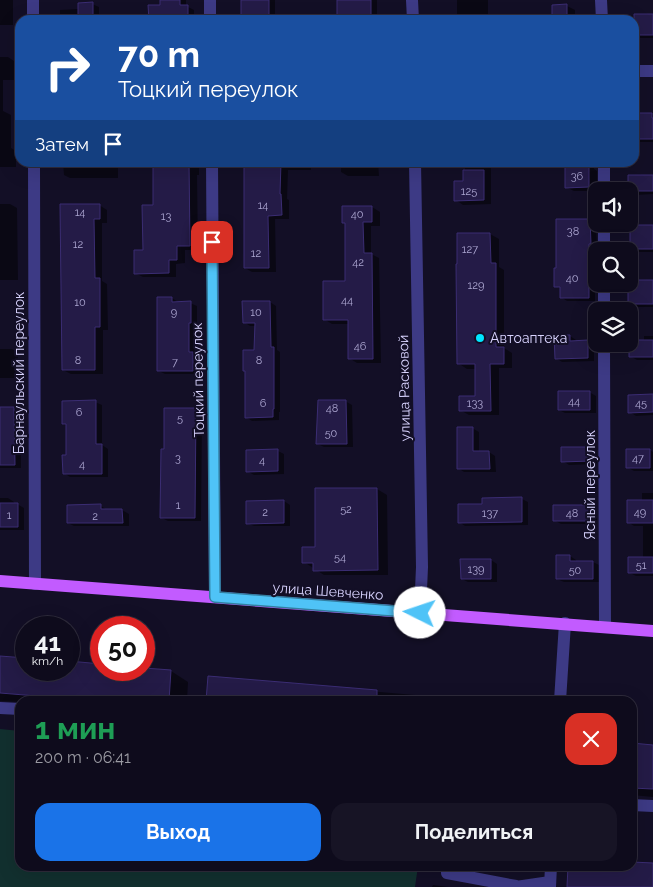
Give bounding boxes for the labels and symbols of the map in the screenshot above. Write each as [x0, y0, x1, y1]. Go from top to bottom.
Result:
house number: 36 [571, 170, 584, 183]
house number: 125 [461, 185, 477, 198]
house number: 14 [258, 199, 268, 212]
house number: 14 [75, 206, 85, 219]
house number: 40 [351, 208, 364, 221]
house number: 13 [161, 210, 171, 223]
pin [191, 221, 233, 263]
house number: 38 [567, 225, 579, 238]
house number: 12 [73, 238, 83, 251]
house number: 127 [462, 243, 478, 256]
house number: 12 [251, 247, 261, 260]
house number: 42 [352, 256, 364, 269]
house number: 40 [566, 272, 579, 285]
house number: 129 [468, 279, 484, 292]
street label: Барнаульский переулок [11, 292, 27, 454]
house number: 44 [341, 294, 353, 307]
house number: 10 [74, 296, 86, 309]
house number: 9 [171, 306, 177, 319]
house number: 10 [250, 306, 262, 319]
street label: Тоцкий переулок [189, 322, 207, 438]
place label: Автоаптека [490, 330, 567, 346]
marker: Автоаптека [474, 332, 486, 344]
street label: улица Расковой [395, 335, 413, 441]
house number: 46 [354, 340, 367, 353]
house number: 8 [75, 354, 81, 367]
house number: 8 [256, 354, 262, 367]
house number: 7 [172, 356, 178, 369]
house number: 44 [568, 395, 580, 408]
house number: 6 [260, 397, 267, 410]
house number: 133 [467, 397, 483, 410]
house number: 45 [635, 397, 647, 410]
house number: 48 [326, 402, 338, 415]
house number: 6 [76, 406, 83, 419]
house number: 5 [177, 412, 183, 425]
house number: 50 [325, 427, 338, 440]
street label: Ясный переулок [582, 430, 598, 540]
house number: 3 [175, 452, 181, 465]
house number: 47 [632, 452, 644, 465]
house number: 4 [259, 454, 265, 467]
house number: 4 [79, 458, 85, 471]
house number: 1 [176, 499, 181, 512]
house number: 52 [340, 503, 352, 516]
house number: 2 [262, 506, 268, 519]
house number: 49 [634, 506, 646, 519]
house number: 137 [482, 507, 498, 520]
house number: 48 [566, 507, 578, 520]
house number: 1 [7, 509, 12, 522]
house number: 2 [92, 510, 98, 523]
house number: 54 [334, 551, 346, 564]
house number: 51 [636, 559, 647, 572]
house number: 139 [467, 563, 485, 576]
house number: 50 [569, 564, 582, 577]
street label: улица Шевченко [272, 579, 384, 603]
position arrow [393, 586, 445, 638]
speed limit sign: 50 [90, 616, 155, 681]

